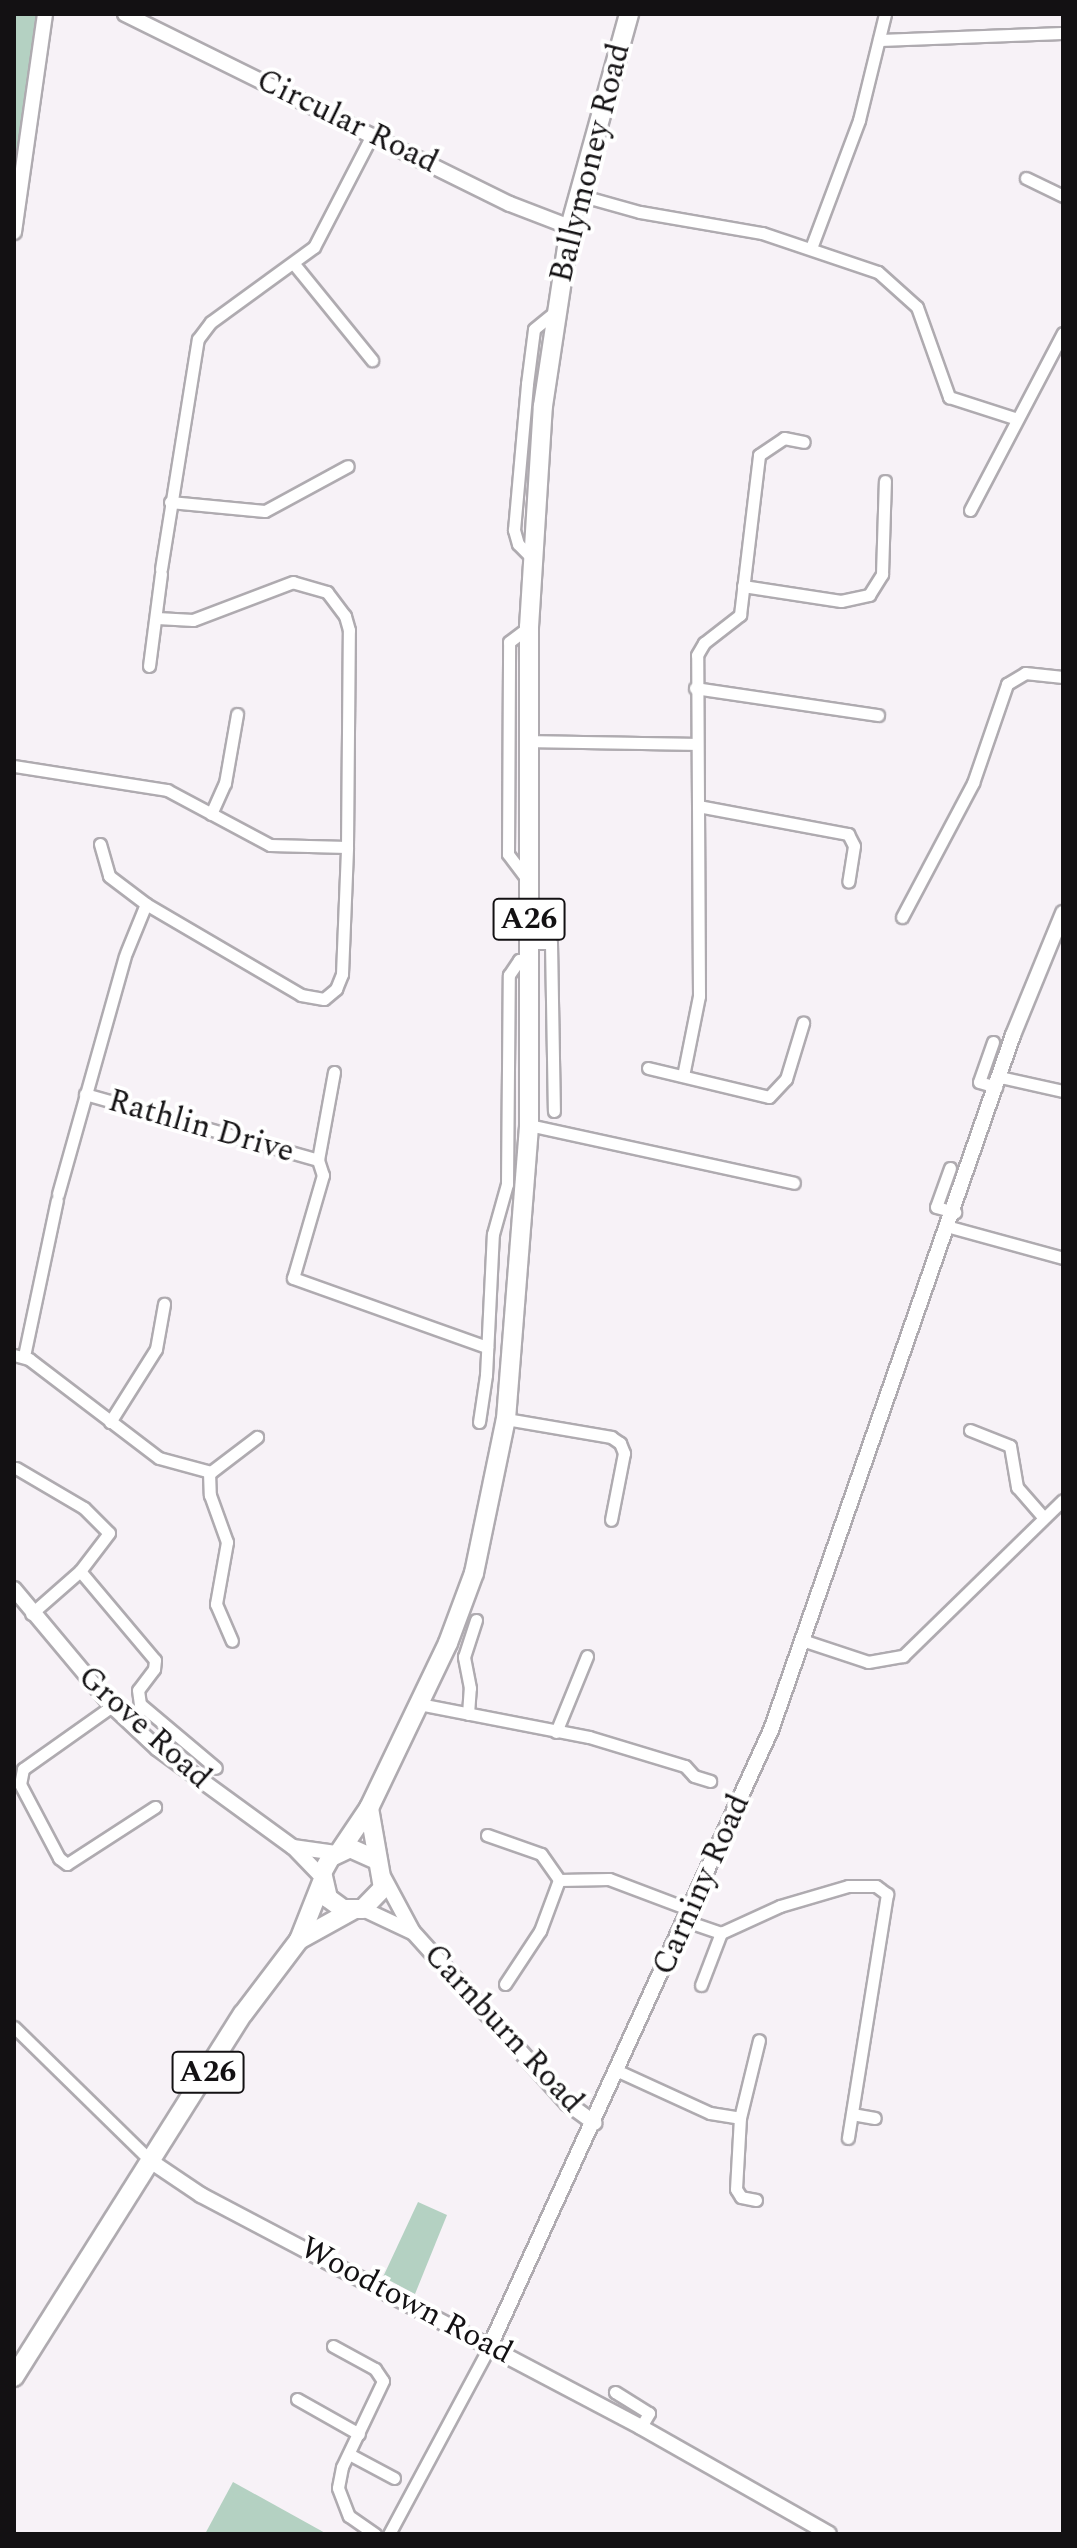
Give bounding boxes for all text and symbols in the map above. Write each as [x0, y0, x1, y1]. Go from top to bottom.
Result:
street label: Ballymoney Road [543, 39, 639, 287]
street label: Circular Road [250, 62, 444, 182]
road number: A26 [491, 893, 567, 945]
street label: Rathlin Drive [104, 1082, 298, 1172]
street label: Grove Road [70, 1658, 218, 1798]
street label: Carniny Road [645, 1789, 759, 1981]
street label: Carnburn Road [415, 1936, 591, 2122]
road number: A26 [170, 2046, 246, 2098]
street label: Woodtown Road [293, 2229, 519, 2373]

